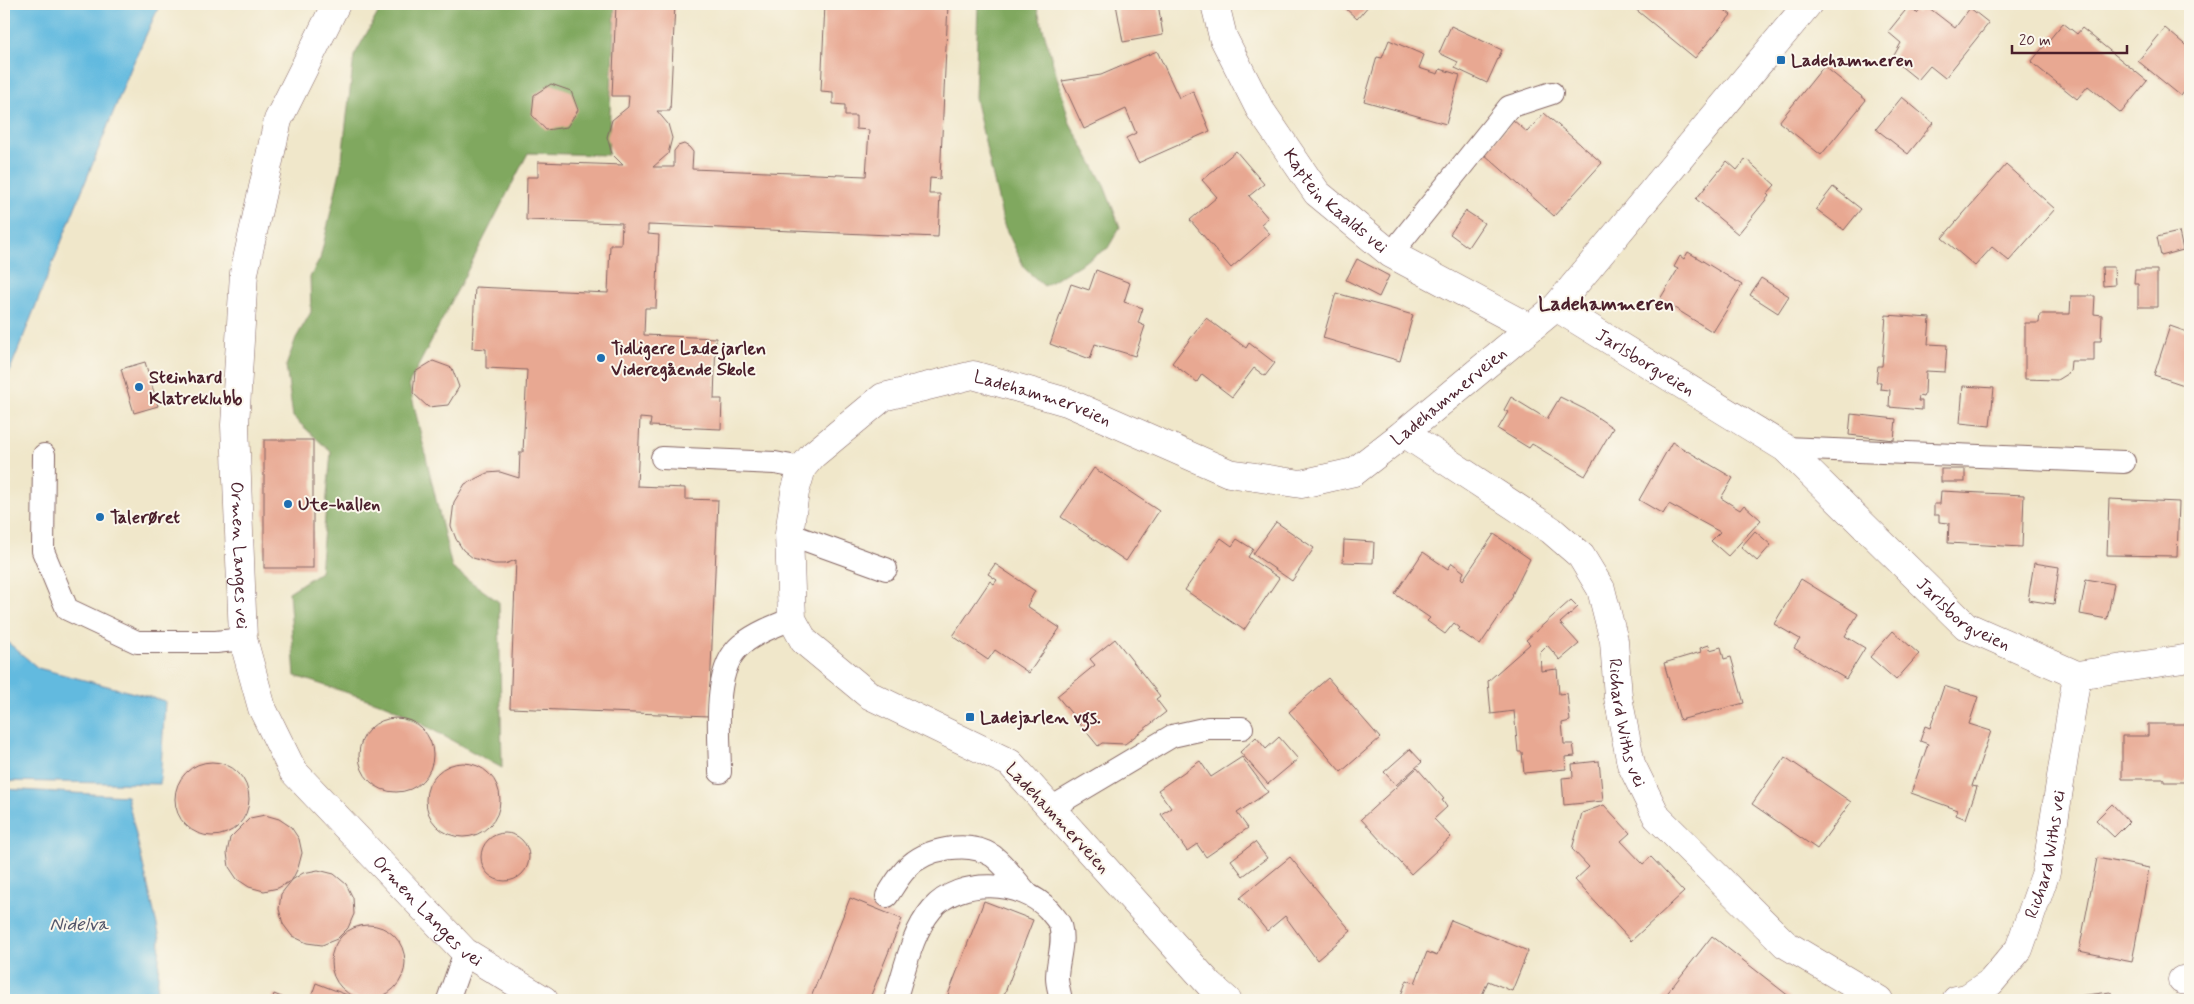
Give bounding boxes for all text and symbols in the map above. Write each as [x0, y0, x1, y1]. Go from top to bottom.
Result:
scale bar [2012, 22, 2126, 54]
text: 20 m [2019, 31, 2051, 51]
place label: Ladehammeren [1791, 49, 1913, 73]
marker: Ladehammeren [1775, 54, 1787, 66]
street label: Kaptein Kaalds vei [1277, 144, 1392, 259]
district label: Ladehammeren [1538, 291, 1674, 318]
street label: Jarlsborgveien [1591, 323, 1699, 403]
place label: Tidligere Ladejarlen Videregående Skole [611, 337, 766, 382]
street label: Ladehammerveien [1386, 342, 1512, 452]
marker: Tidligere Ladejarlen Videregående Skole [595, 352, 607, 364]
street label: Ladehammerveien [971, 365, 1115, 433]
place label: Steinhard Klatreklubb [149, 366, 243, 411]
marker: Steinhard Klatreklubb [133, 381, 145, 393]
street label: Ormen Langes vei [224, 481, 254, 629]
place label: Ute-hallen [298, 493, 380, 517]
marker: Ute-hallen [282, 498, 294, 510]
place label: Talerøret [110, 506, 180, 530]
marker: Talerøret [94, 511, 106, 523]
street label: Jarlsborgveien [1911, 573, 2014, 657]
street label: Richard Withs vei [1602, 658, 1652, 791]
place label: Ladejarlen vgs. [980, 706, 1101, 732]
marker: Ladejarlen vgs. [964, 711, 976, 723]
street label: Ladehammerveien [1000, 758, 1115, 879]
street label: Richard Withs vei [2020, 789, 2072, 922]
street label: Ormen Langes vei [367, 851, 487, 973]
water label: Nidelva [49, 912, 109, 937]

